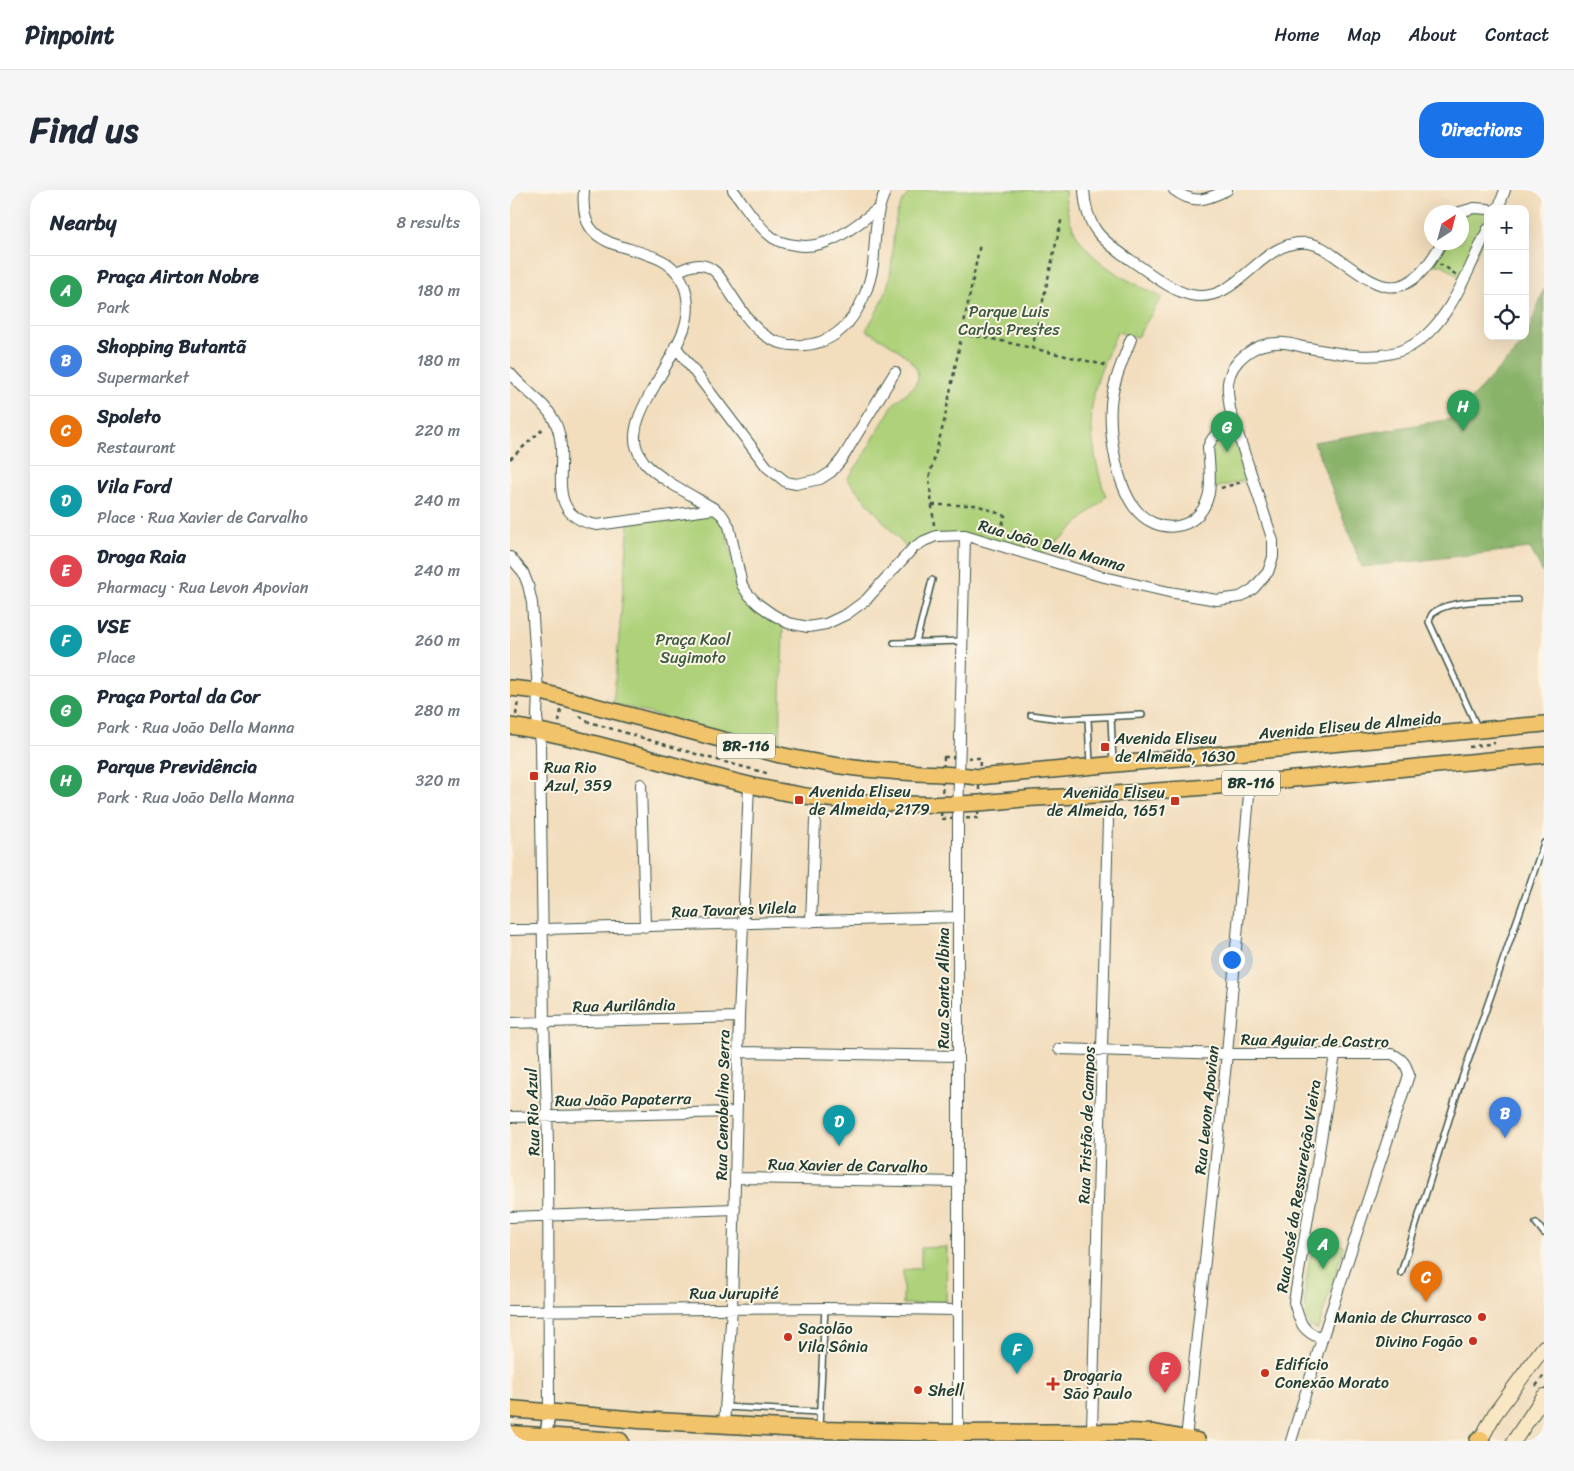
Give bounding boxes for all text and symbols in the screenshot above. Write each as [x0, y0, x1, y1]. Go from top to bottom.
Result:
text: Pinpoint [25, 14, 114, 56]
text: Home [1275, 19, 1320, 51]
text: Map [1348, 19, 1381, 51]
text: About [1409, 19, 1457, 51]
text: Contact [1485, 19, 1549, 51]
text: Find us [30, 99, 138, 161]
button: Directions [1419, 102, 1544, 158]
text: Nearby [50, 204, 116, 242]
north arrow [1424, 205, 1469, 250]
map controls [1484, 205, 1529, 340]
button: + [1484, 205, 1529, 250]
text: 8 results [397, 208, 460, 237]
button: − [1484, 250, 1529, 295]
text: Praça Airton Nobre [97, 260, 259, 293]
text: A [61, 276, 71, 305]
text: 180 m [417, 276, 460, 305]
text: Park [97, 293, 130, 322]
button: locate [1484, 295, 1529, 340]
park label: Parque Luis Carlos Prestes [958, 297, 1060, 344]
text: Shopping Butantã [97, 330, 246, 363]
text: B [61, 346, 71, 375]
text: 180 m [417, 346, 460, 375]
text: Supermarket [97, 363, 189, 392]
pin: H [1447, 390, 1479, 431]
text: Spoleto [97, 400, 161, 433]
pin: G [1211, 411, 1243, 452]
text: C [61, 416, 71, 445]
text: 220 m [415, 416, 460, 445]
text: Restaurant [97, 433, 176, 462]
text: Vila Ford [97, 470, 171, 503]
text: D [61, 486, 71, 515]
text: 240 m [414, 486, 460, 515]
text: Place · Rua Xavier de Carvalho [97, 503, 308, 532]
street label: Rua João Della Manna [975, 511, 1130, 581]
text: Droga Raia [97, 540, 186, 573]
text: E [62, 556, 70, 585]
text: 240 m [414, 556, 460, 585]
text: Pharmacy · Rua Levon Apovian [97, 573, 308, 602]
text: VSE [97, 610, 130, 643]
park label: Praça Kaol Sugimoto [656, 625, 731, 672]
text: F [62, 626, 70, 655]
text: 260 m [415, 626, 460, 655]
text: Place [97, 643, 136, 672]
text: Praça Portal da Cor [97, 680, 260, 713]
text: G [61, 696, 71, 725]
text: 280 m [415, 696, 460, 725]
street label: Avenida Eliseu de Almeida [1256, 703, 1443, 748]
text: Park · Rua João Della Manna [97, 713, 294, 742]
place label: Avenida Eliseu de Almeida, 1630 [1114, 724, 1236, 771]
road number: BR-116 [717, 734, 775, 758]
marker: Avenida Eliseu de Almeida, 1630 [1099, 741, 1111, 753]
text: Parque Previdência [97, 750, 257, 783]
place label: Rua Rio Azul, 359 [543, 753, 612, 800]
text: H [60, 766, 72, 795]
text: 320 m [415, 766, 460, 795]
marker: Rua Rio Azul, 359 [528, 770, 540, 782]
road number: BR-116 [1222, 770, 1280, 796]
place label: Avenida Eliseu de Almeida, 2179 [808, 777, 930, 824]
place label: Avenida Eliseu de Almeida, 1651 [1047, 778, 1165, 825]
text: Park · Rua João Della Manna [97, 783, 294, 812]
marker: Avenida Eliseu de Almeida, 2179 [793, 794, 805, 806]
marker: Avenida Eliseu de Almeida, 1651 [1169, 795, 1181, 807]
street label: Rua Tavares Vilela [671, 893, 798, 926]
street label: Rua Santa Albina [929, 927, 958, 1049]
your location [1219, 947, 1245, 973]
street label: Rua Aurilândia [572, 990, 676, 1021]
street label: Rua Aguiar de Castro [1241, 1025, 1389, 1056]
street label: Rua Cenobelino Serra [707, 1029, 738, 1181]
street label: Rua Levon Apovian [1185, 1044, 1228, 1176]
street label: Rua Tristão de Campos [1069, 1045, 1104, 1204]
street label: Rua Rio Azul [516, 1067, 549, 1157]
street label: Rua José da Ressureição Vieira [1267, 1078, 1330, 1295]
street label: Rua João Papaterra [555, 1084, 692, 1115]
pin: B [1489, 1097, 1521, 1138]
pin: D [823, 1105, 855, 1146]
street label: Rua Xavier de Carvalho [768, 1150, 928, 1181]
pin: A [1307, 1228, 1339, 1269]
pin: C [1410, 1261, 1442, 1302]
street label: Rua Jurupité [689, 1279, 779, 1308]
place label: Mania de Churrasco [1334, 1303, 1472, 1332]
marker: Mania de Churrasco [1476, 1311, 1488, 1323]
place label: Sacolão Vila Sônia [798, 1314, 868, 1361]
place label: Divino Fogão [1375, 1327, 1463, 1356]
marker: Sacolão Vila Sônia [782, 1331, 794, 1343]
pin: F [1001, 1333, 1033, 1374]
marker: Divino Fogão [1467, 1335, 1479, 1347]
place label: Edifício Conexão Morato [1275, 1350, 1389, 1397]
pin: E [1149, 1352, 1181, 1393]
place label: Drogaria São Paulo [1063, 1361, 1132, 1408]
marker: Edifício Conexão Morato [1259, 1367, 1271, 1379]
place label: Shell [928, 1376, 964, 1405]
marker: Drogaria São Paulo [1047, 1378, 1059, 1390]
marker: Shell [912, 1384, 924, 1396]

